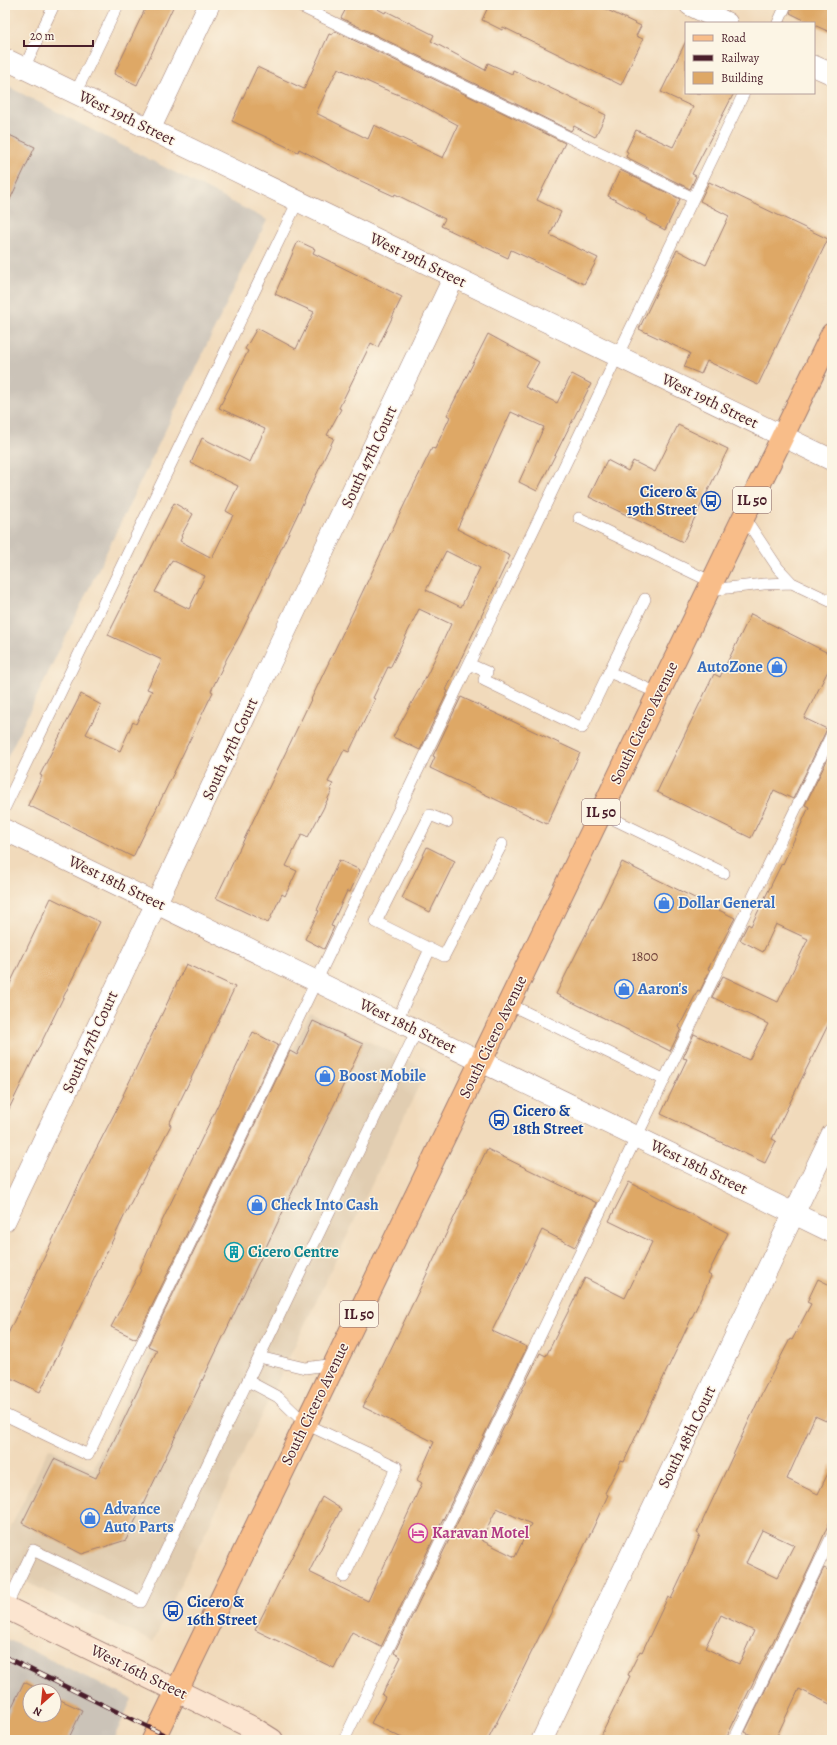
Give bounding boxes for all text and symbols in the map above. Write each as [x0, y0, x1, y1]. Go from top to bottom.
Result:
scale bar [24, 22, 93, 48]
legend [685, 22, 815, 94]
text: 20 m [30, 28, 54, 44]
text: Road [721, 30, 747, 46]
text: Railway [721, 50, 760, 66]
text: Building [721, 70, 763, 86]
street label: West 19th Street [74, 85, 179, 151]
street label: West 19th Street [365, 227, 470, 293]
street label: West 19th Street [657, 368, 762, 434]
street label: South 47th Court [336, 402, 402, 512]
place label: Cicero & 19th Street [627, 481, 698, 521]
road number: IL 50 [733, 487, 771, 513]
bus stop icon: Cicero & 19th Street [700, 490, 722, 512]
place label: AutoZone [696, 656, 763, 678]
shop icon: AutoZone [766, 656, 788, 678]
street label: South Cicero Avenue [605, 658, 683, 788]
street label: South 47th Court [197, 694, 263, 804]
road number: IL 50 [582, 799, 620, 825]
street label: West 18th Street [64, 850, 169, 916]
shop icon: Dollar General [653, 892, 675, 914]
place label: Dollar General [678, 892, 776, 914]
house number: 1800 [632, 947, 658, 966]
street label: South Cicero Avenue [454, 972, 532, 1102]
shop icon: Aaron's [613, 978, 635, 1000]
place label: Aaron's [637, 978, 688, 1000]
street label: South 47th Court [57, 987, 123, 1097]
street label: West 18th Street [355, 993, 460, 1059]
shop icon: Boost Mobile [314, 1065, 336, 1087]
place label: Boost Mobile [339, 1065, 426, 1087]
place label: Cicero & 18th Street [513, 1100, 584, 1140]
bus stop icon: Cicero & 18th Street [488, 1109, 510, 1131]
street label: West 18th Street [646, 1134, 751, 1200]
shop icon: Check Into Cash [246, 1194, 268, 1216]
place label: Check Into Cash [271, 1194, 379, 1216]
building icon: Cicero Centre [223, 1241, 245, 1263]
place label: Cicero Centre [248, 1241, 339, 1263]
road number: IL 50 [340, 1301, 378, 1327]
street label: South Cicero Avenue [276, 1339, 354, 1469]
street label: South 48th Court [653, 1382, 721, 1492]
place label: Advance Auto Parts [103, 1498, 174, 1538]
shop icon: Advance Auto Parts [79, 1507, 101, 1529]
hotel icon: Karavan Motel [407, 1522, 429, 1544]
place label: Karavan Motel [432, 1522, 530, 1544]
place label: Cicero & 16th Street [187, 1591, 258, 1631]
bus stop icon: Cicero & 16th Street [162, 1600, 184, 1622]
street label: West 16th Street [86, 1639, 191, 1705]
north arrow [22, 1683, 62, 1723]
text: N [31, 1703, 45, 1720]

